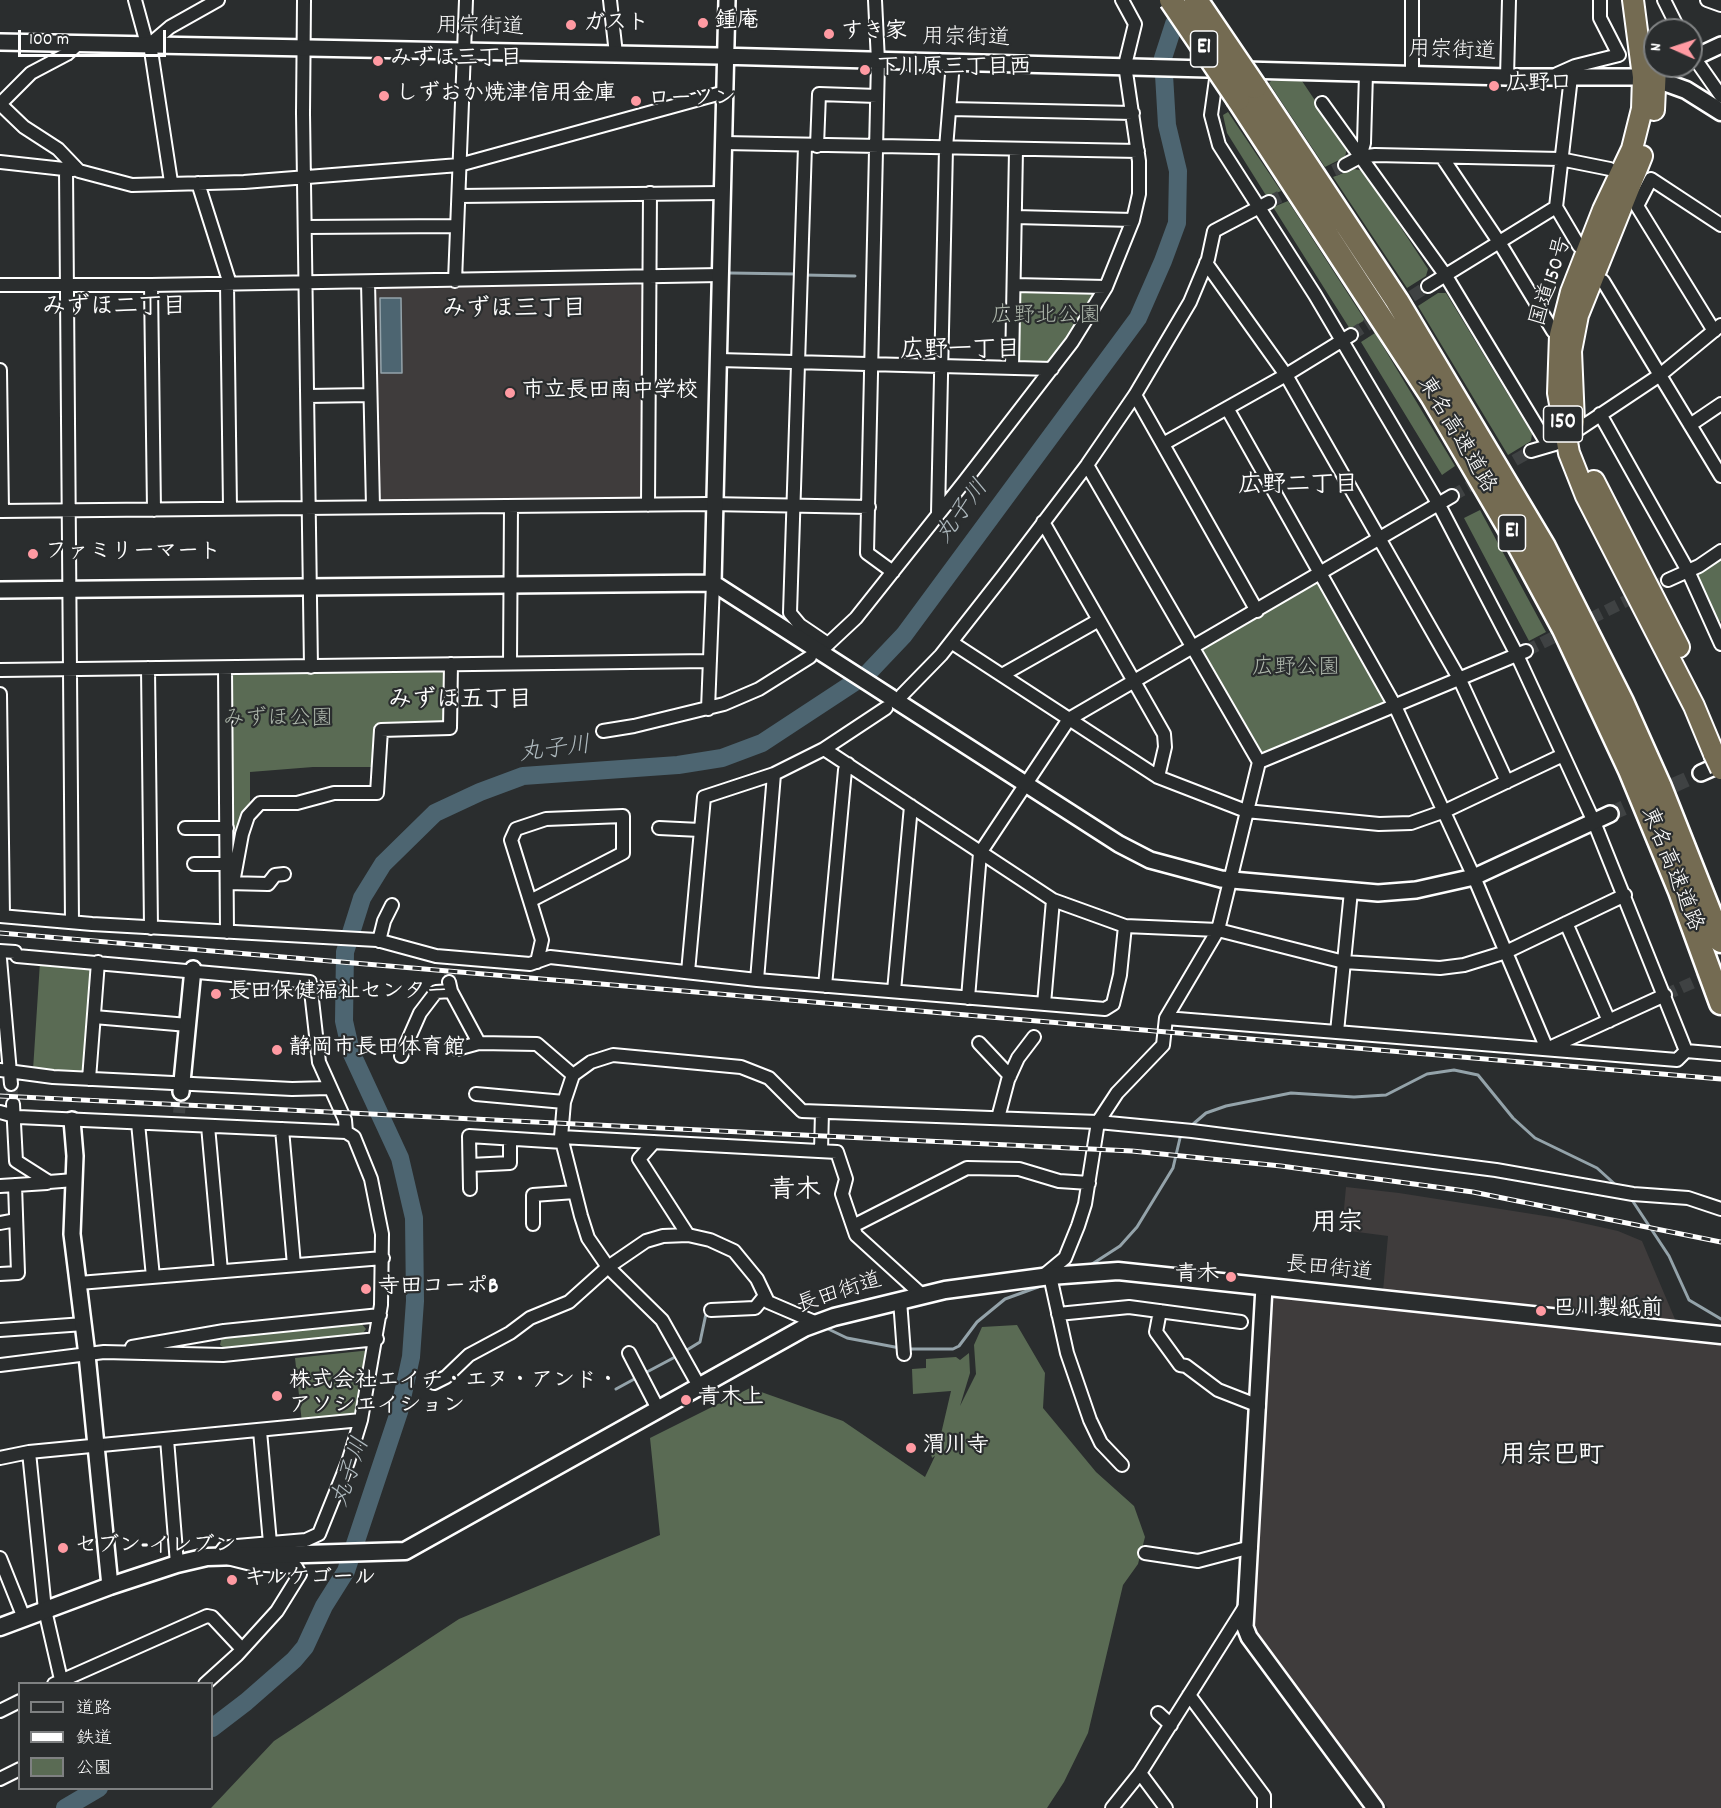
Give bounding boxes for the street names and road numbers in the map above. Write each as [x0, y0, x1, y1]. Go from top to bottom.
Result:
street label: 用宗街道 [436, 15, 524, 43]
street label: 用宗街道 [922, 26, 1010, 54]
road number: E1 [1190, 31, 1218, 67]
street label: 用宗街道 [1408, 38, 1496, 68]
street label: 国道150号 [1527, 234, 1579, 330]
street label: 東名高速道路 [1410, 373, 1500, 499]
road number: 150 [1544, 406, 1582, 442]
road number: E1 [1498, 515, 1526, 551]
street label: 東名高速道路 [1633, 804, 1707, 936]
street label: 長田街道 [1284, 1253, 1374, 1289]
street label: 長田街道 [794, 1269, 886, 1321]

